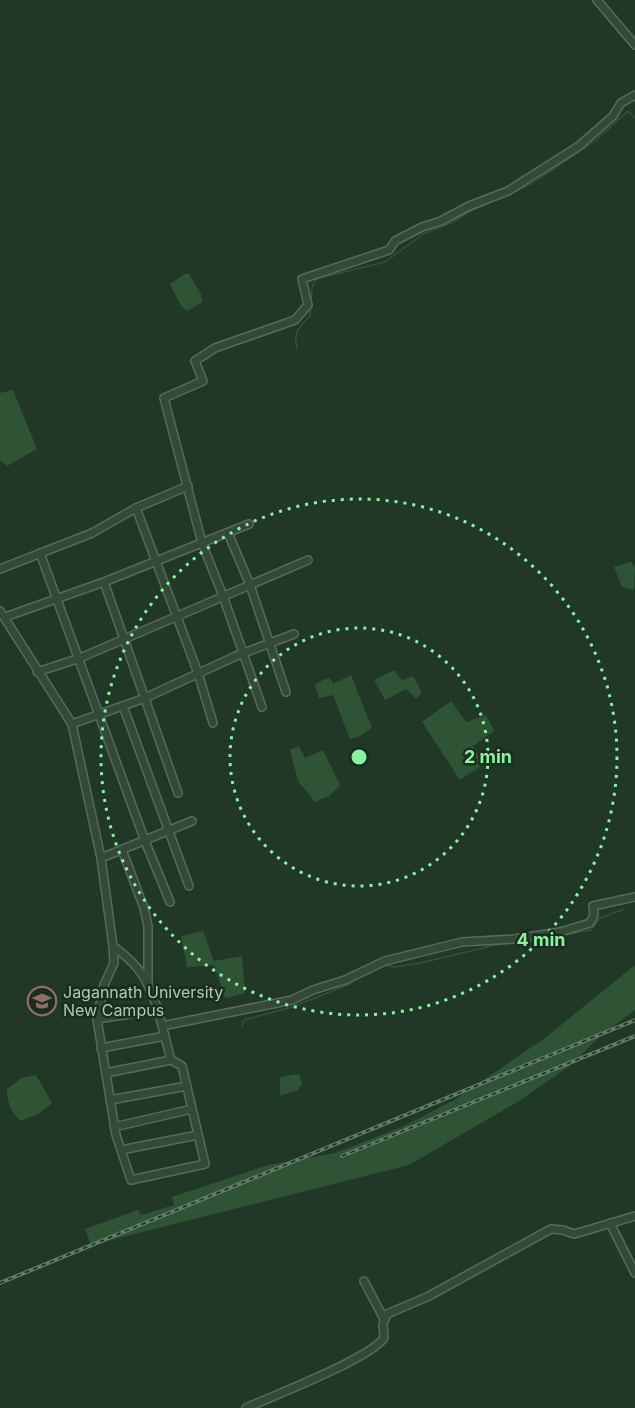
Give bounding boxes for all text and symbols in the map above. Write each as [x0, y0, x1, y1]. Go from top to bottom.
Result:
text: 2 min [464, 746, 512, 767]
centre of rings [349, 747, 369, 767]
text: 4 min [517, 929, 565, 950]
place label: Jagannath University New Campus [63, 982, 223, 1020]
school or university icon: Jagannath University New Campus [26, 985, 58, 1017]

